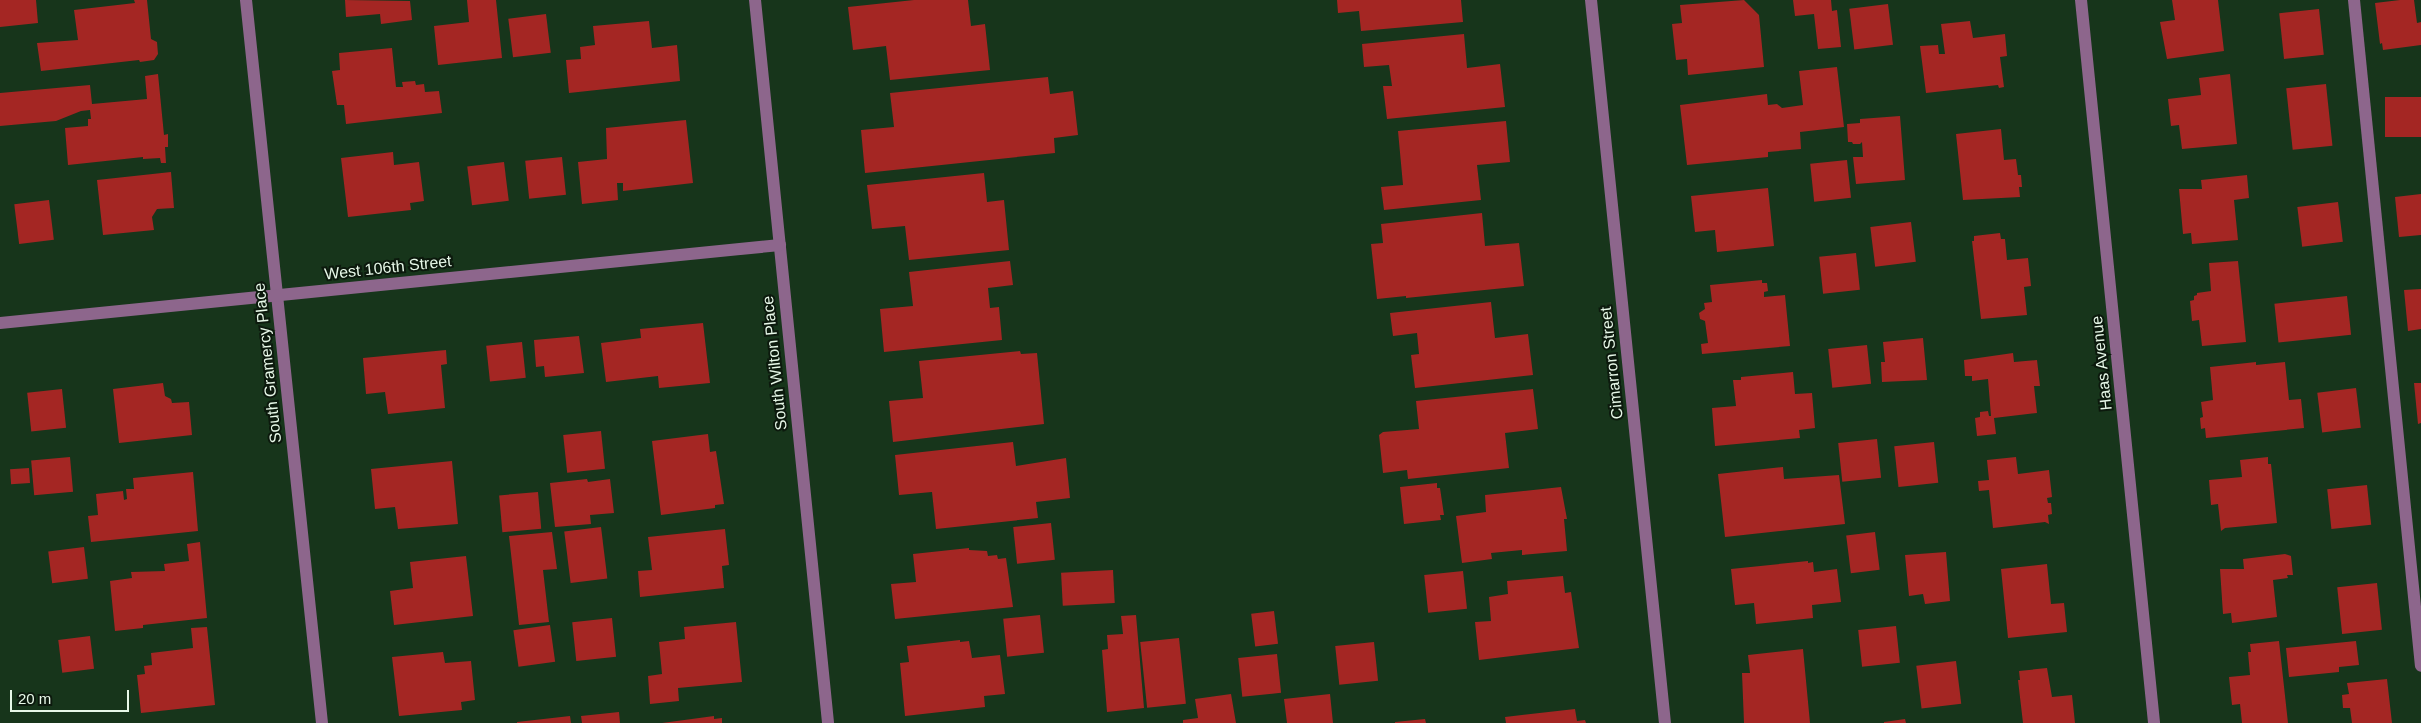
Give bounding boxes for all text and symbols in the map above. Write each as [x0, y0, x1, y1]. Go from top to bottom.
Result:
street label: West 106th Street [323, 252, 453, 284]
street label: South Gramercy Place [250, 282, 286, 444]
street label: South Wilton Place [758, 295, 792, 431]
street label: Cimarron Street [1597, 306, 1627, 420]
street label: Haas Avenue [2087, 314, 2117, 412]
scale bar [12, 680, 131, 712]
text: 20 m [18, 690, 51, 707]

